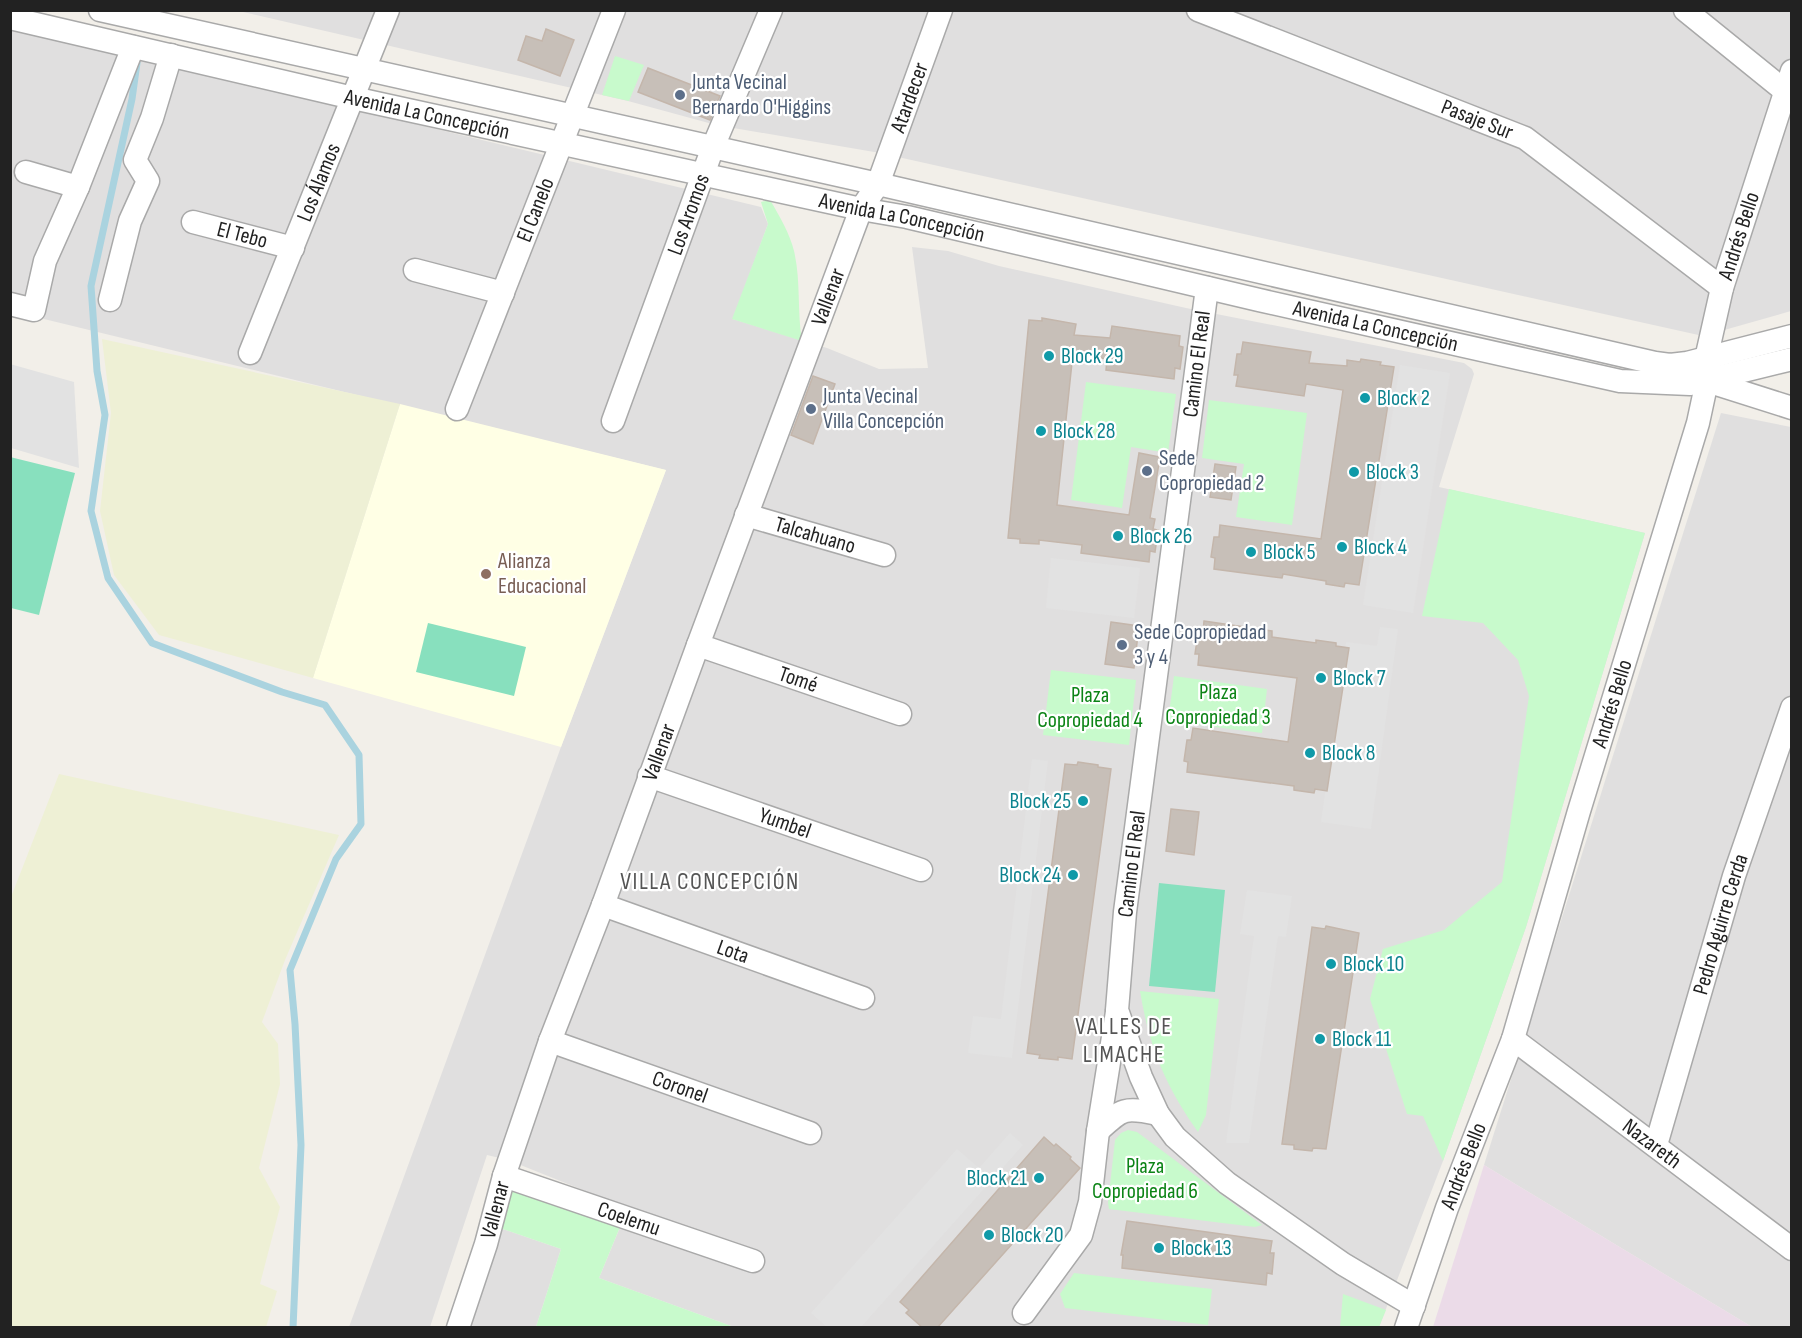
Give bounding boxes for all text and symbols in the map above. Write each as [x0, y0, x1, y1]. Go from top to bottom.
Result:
street label: Atardecer [884, 59, 934, 137]
place label: Junta Vecinal Bernardo O'Higgins [691, 69, 831, 121]
street label: Avenida La Concepción [341, 83, 512, 145]
marker: Junta Vecinal Bernardo O'Higgins [673, 88, 687, 102]
street label: Pasaje Sur [1437, 93, 1517, 146]
street label: Los Álamos [291, 139, 347, 225]
street label: Los Aromos [661, 170, 716, 259]
street label: El Canelo [511, 174, 560, 246]
street label: Avenida La Concepción [816, 187, 987, 248]
street label: Andrés Bello [1712, 189, 1766, 284]
street label: El Tebo [214, 215, 271, 254]
street label: Vallenar [805, 264, 851, 329]
street label: Avenida La Concepción [1289, 294, 1461, 358]
street label: Camino El Real [1177, 309, 1217, 419]
place label: Block 29 [1061, 343, 1124, 370]
marker: Block 29 [1042, 349, 1056, 363]
place label: Junta Vecinal Villa Concepción [822, 383, 944, 435]
place label: Block 2 [1377, 385, 1430, 412]
marker: Block 2 [1358, 391, 1372, 405]
marker: Junta Vecinal Villa Concepción [804, 402, 818, 416]
place label: Block 28 [1053, 418, 1115, 445]
marker: Block 28 [1034, 424, 1048, 438]
place label: Sede Copropiedad 2 [1159, 445, 1264, 497]
place label: Block 3 [1366, 459, 1419, 486]
marker: Sede Copropiedad 2 [1140, 464, 1154, 478]
marker: Block 3 [1347, 465, 1361, 479]
street label: Talcahuano [772, 511, 859, 560]
place label: Block 26 [1130, 523, 1192, 550]
marker: Block 26 [1111, 529, 1125, 543]
place label: Block 4 [1354, 534, 1407, 561]
place label: Block 5 [1263, 539, 1316, 566]
marker: Block 4 [1335, 540, 1349, 554]
marker: Block 5 [1244, 545, 1258, 559]
place label: Alianza Educacional [497, 548, 586, 600]
marker: Alianza Educacional [479, 567, 493, 581]
place label: Sede Copropiedad 3 y 4 [1134, 619, 1266, 671]
marker: Sede Copropiedad 3 y 4 [1115, 638, 1129, 652]
street label: Andrés Bello [1585, 656, 1638, 752]
street label: Tomé [775, 660, 821, 698]
place label: Block 7 [1333, 665, 1386, 692]
marker: Block 7 [1314, 671, 1328, 685]
park label: Plaza Copropiedad 3 [1165, 679, 1271, 731]
park label: Plaza Copropiedad 4 [1037, 682, 1143, 734]
street label: Vallenar [636, 720, 682, 785]
place label: Block 8 [1322, 740, 1375, 767]
marker: Block 8 [1303, 746, 1317, 760]
place label: Block 25 [1009, 788, 1071, 815]
marker: Block 25 [1076, 794, 1090, 808]
street label: Yumbel [755, 802, 815, 845]
street label: Camino El Real [1112, 809, 1152, 919]
street label: Pedro Aguirre Cerda [1687, 850, 1754, 998]
place label: Block 24 [999, 862, 1061, 889]
district label: VILLA CONCEPCIÓN [620, 867, 800, 896]
marker: Block 24 [1066, 868, 1080, 882]
street label: Lota [713, 933, 753, 970]
place label: Block 10 [1343, 951, 1404, 978]
marker: Block 10 [1324, 957, 1338, 971]
district label: VALLES DE LIMACHE [1075, 1012, 1173, 1069]
place label: Block 11 [1332, 1026, 1391, 1053]
marker: Block 11 [1313, 1032, 1327, 1046]
street label: Coronel [649, 1065, 712, 1109]
street label: Nazareth [1617, 1113, 1687, 1175]
street label: Andrés Bello [1434, 1119, 1493, 1214]
park label: Plaza Copropiedad 6 [1092, 1153, 1198, 1205]
place label: Block 21 [966, 1165, 1027, 1192]
marker: Block 21 [1032, 1171, 1046, 1185]
street label: Vallenar [474, 1178, 516, 1242]
street label: Coelemu [594, 1195, 664, 1242]
place label: Block 20 [1001, 1222, 1064, 1249]
marker: Block 20 [982, 1228, 996, 1242]
place label: Block 13 [1171, 1235, 1232, 1262]
marker: Block 13 [1152, 1241, 1166, 1255]

